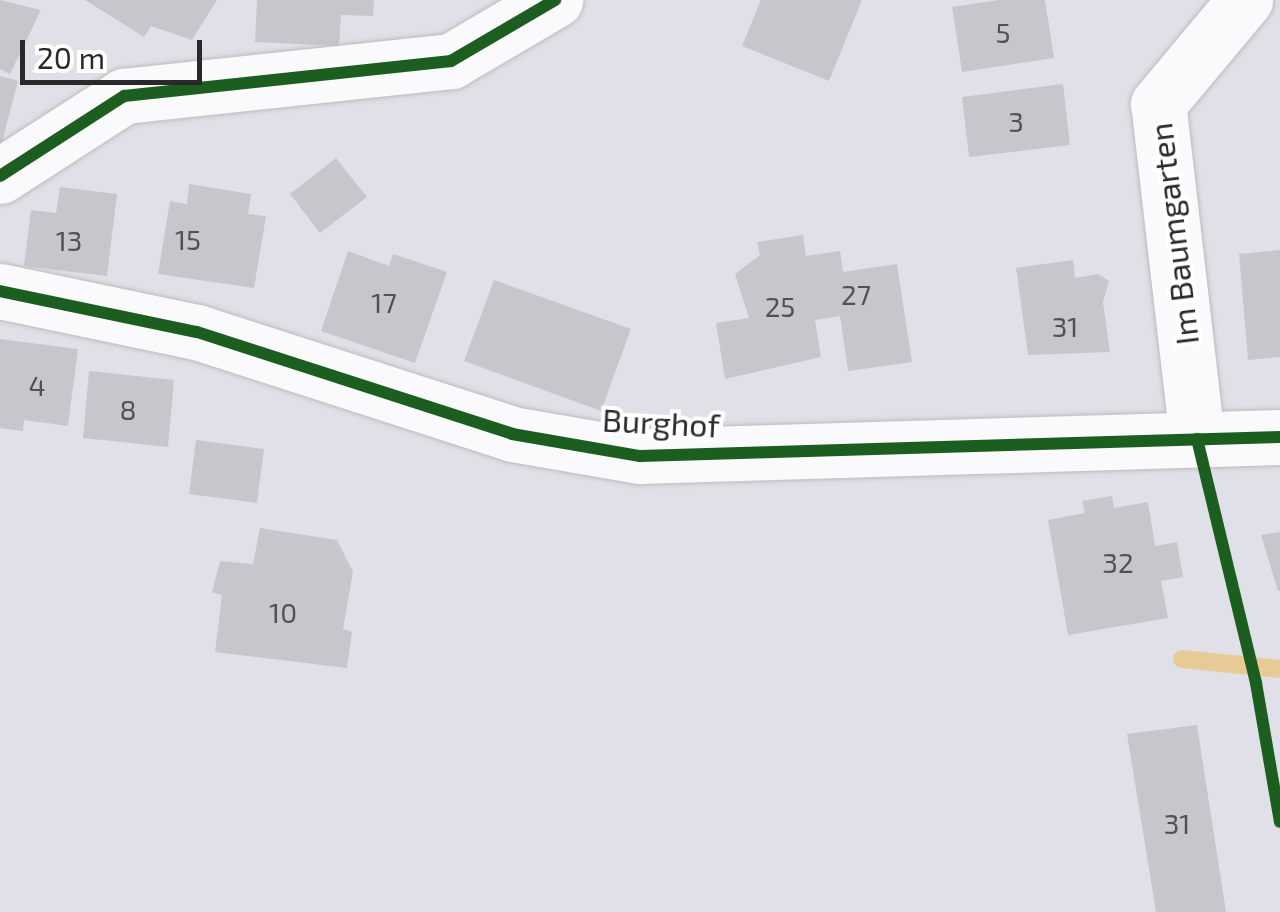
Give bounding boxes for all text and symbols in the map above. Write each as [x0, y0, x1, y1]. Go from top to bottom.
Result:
house number: 5 [995, 15, 1011, 49]
scale bar [25, 20, 208, 82]
text: 20 m [37, 39, 105, 75]
house number: 3 [1008, 104, 1024, 138]
street label: Im Baumgarten [1140, 121, 1206, 347]
house number: 15 [175, 222, 201, 256]
house number: 13 [56, 223, 82, 257]
house number: 27 [841, 277, 871, 311]
house number: 17 [371, 285, 397, 319]
house number: 25 [765, 289, 795, 323]
house number: 31 [1052, 309, 1078, 343]
house number: 4 [28, 368, 46, 402]
house number: 8 [120, 392, 136, 426]
street label: Burghof [601, 400, 721, 444]
house number: 32 [1102, 545, 1134, 579]
house number: 10 [269, 595, 297, 629]
house number: 31 [1164, 806, 1190, 840]

